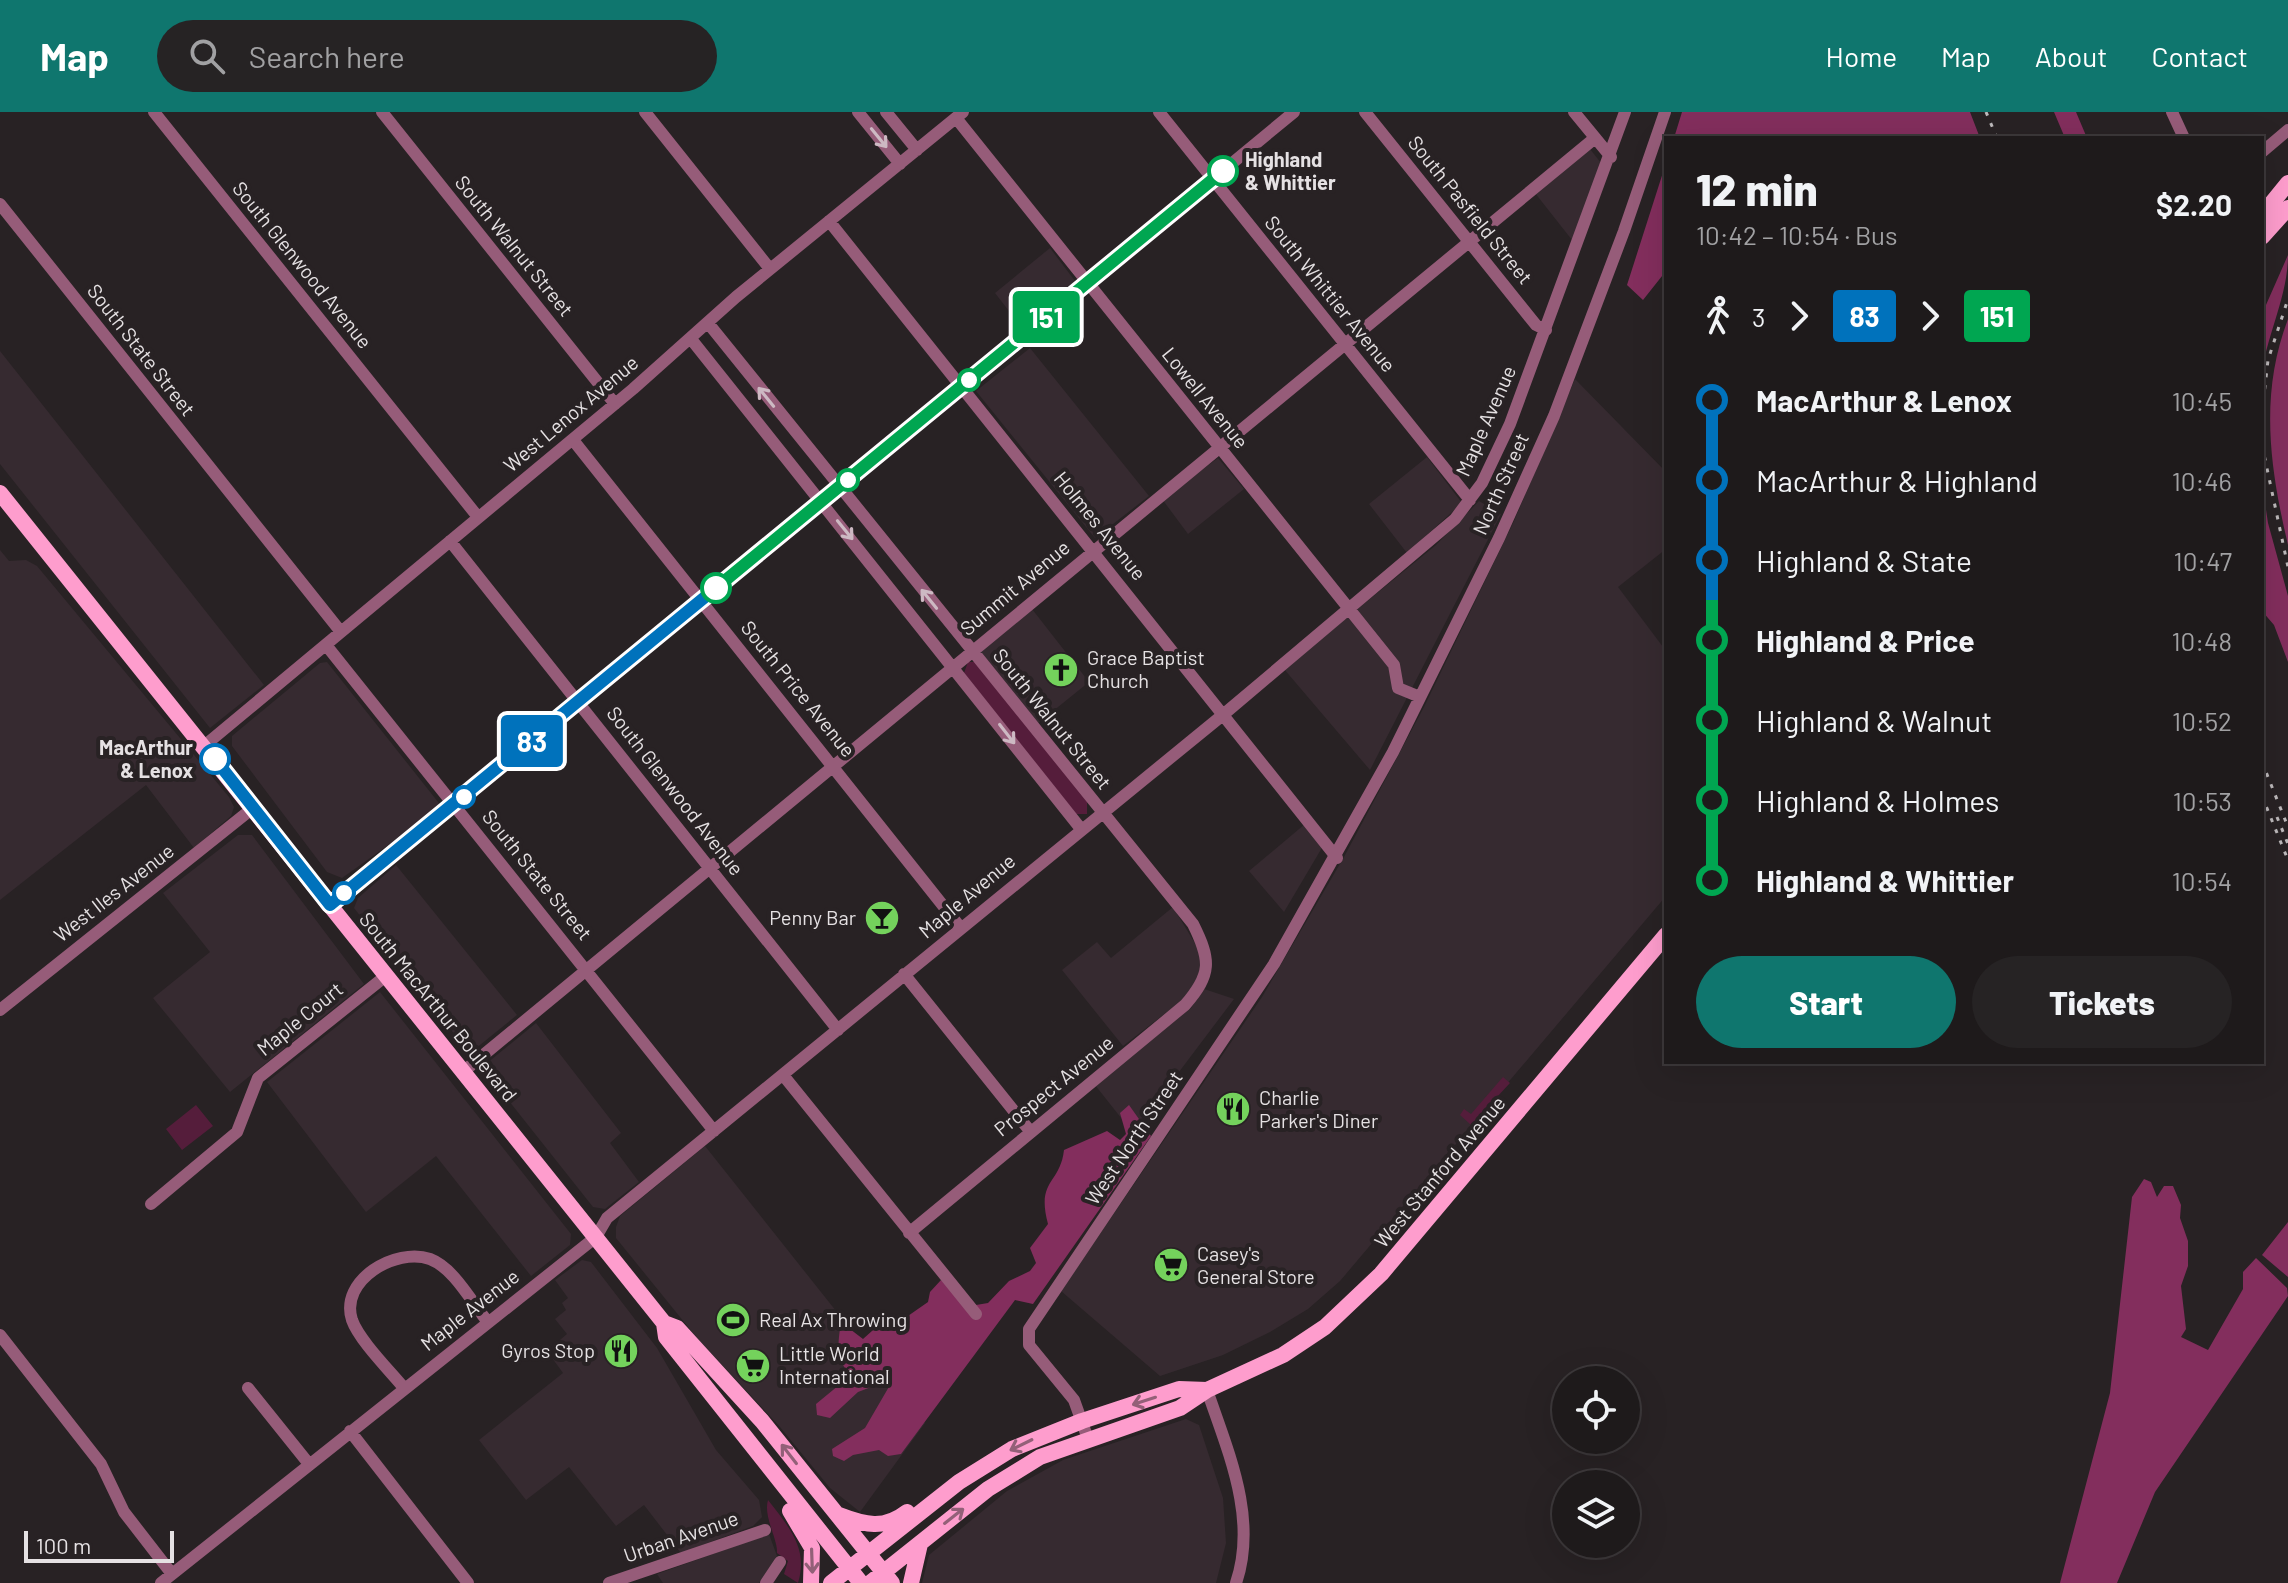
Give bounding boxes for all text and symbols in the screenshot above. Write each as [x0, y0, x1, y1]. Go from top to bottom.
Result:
search box [157, 20, 717, 92]
text: Map [40, 33, 109, 79]
icon: search [185, 34, 229, 78]
text: Search here [249, 38, 405, 74]
text: Home [1826, 39, 1897, 73]
text: Map [1941, 39, 1991, 73]
text: About [2035, 39, 2107, 73]
text: Contact [2151, 39, 2248, 73]
one-way arrow [870, 127, 888, 148]
street label: South Pasfield Street [1404, 130, 1538, 288]
place label: Highland & Whittier [1245, 147, 1336, 194]
marker: Highland & Whittier [1208, 156, 1238, 186]
text: 12 min [1696, 162, 1818, 215]
street label: South Walnut Street [451, 170, 579, 321]
street label: South Glenwood Avenue [228, 176, 378, 353]
text: $2.20 [2156, 186, 2232, 222]
street label: South Whittier Avenue [1260, 210, 1401, 376]
text: 10:42 – 10:54 · Bus [1696, 219, 1898, 250]
street label: South State Street [83, 279, 201, 420]
line badge: 151 [1000, 291, 1092, 343]
icon: walk [1696, 294, 1740, 338]
icon: forward [1777, 294, 1821, 338]
icon: forward [1908, 294, 1952, 338]
text: 83 [1849, 299, 1880, 333]
text: 151 [1980, 299, 2014, 333]
text: 151 [1029, 300, 1063, 334]
text: 3 [1752, 301, 1765, 332]
street label: Lowell Avenue [1158, 342, 1254, 453]
street label: West Lenox Avenue [498, 350, 643, 477]
street label: Maple Avenue [1450, 362, 1520, 480]
unlabelled marker [958, 369, 980, 391]
text: MacArthur & Lenox [1756, 382, 2012, 418]
text: 10:45 [2172, 385, 2232, 416]
one-way arrow [757, 387, 775, 407]
street label: North Street [1467, 429, 1533, 538]
text: MacArthur & Highland [1756, 462, 2038, 498]
text: 10:46 [2172, 465, 2232, 496]
street label: Holmes Avenue [1050, 466, 1152, 584]
unlabelled marker [837, 469, 859, 491]
one-way arrow [837, 519, 854, 540]
street label: Summit Avenue [955, 535, 1074, 640]
text: Highland & State [1756, 542, 1972, 578]
text: 10:47 [2174, 545, 2232, 576]
unlabelled marker [701, 573, 731, 603]
one-way arrow [920, 589, 938, 610]
street label: South Price Avenue [737, 615, 861, 761]
text: Highland & Price [1756, 622, 1975, 658]
text: 10:48 [2172, 625, 2232, 656]
street label: South Walnut Street [989, 643, 1117, 794]
place label: Grace Baptist Church [1087, 645, 1205, 692]
church icon: Grace Baptist Church [1042, 651, 1080, 689]
street label: South Glenwood Avenue [602, 701, 749, 880]
text: Highland & Walnut [1756, 702, 1992, 738]
text: 10:52 [2172, 705, 2232, 736]
line badge: 83 [496, 715, 568, 767]
one-way arrow [998, 723, 1015, 744]
text: 83 [517, 724, 547, 758]
place label: MacArthur & Lenox [99, 735, 193, 782]
marker: MacArthur & Lenox [200, 744, 230, 774]
text: Highland & Holmes [1756, 782, 1999, 818]
text: 10:53 [2173, 785, 2232, 816]
unlabelled marker [453, 786, 475, 808]
street label: South State Street [478, 804, 598, 944]
street label: West Iles Avenue [49, 838, 178, 946]
street label: Maple Avenue [913, 848, 1019, 942]
text: Highland & Whittier [1756, 862, 2014, 898]
text: 10:54 [2172, 865, 2232, 896]
unlabelled marker [333, 882, 355, 904]
bar icon: Penny Bar [863, 899, 901, 937]
place label: Penny Bar [769, 905, 856, 929]
street label: South MacArthur Boulevard [355, 907, 523, 1106]
button: Start [1696, 956, 1956, 1048]
button: Tickets [1972, 956, 2232, 1048]
street label: Maple Court [252, 976, 347, 1060]
street label: Prospect Avenue [989, 1030, 1118, 1141]
street label: West North Street [1079, 1066, 1187, 1209]
place label: Charlie Parker's Diner [1259, 1085, 1378, 1132]
restaurant icon: Charlie Parker's Diner [1214, 1090, 1252, 1128]
street label: West Stanford Avenue [1369, 1091, 1510, 1252]
place label: Casey's General Store [1197, 1241, 1315, 1288]
supermarket icon: Casey's General Store [1152, 1246, 1190, 1284]
street label: Maple Avenue [415, 1263, 523, 1355]
sports icon: Real Ax Throwing [714, 1301, 752, 1339]
place label: Real Ax Throwing [759, 1307, 907, 1331]
restaurant icon: Gyros Stop [602, 1332, 640, 1370]
place label: Gyros Stop [501, 1338, 595, 1362]
place label: Little World International [779, 1341, 890, 1388]
supermarket icon: Little World International [734, 1347, 772, 1385]
map controls [1552, 1366, 1640, 1558]
button: locate [1552, 1366, 1640, 1454]
one-way arrow [1132, 1394, 1157, 1409]
one-way arrow [1009, 1437, 1033, 1453]
one-way arrow [780, 1444, 798, 1465]
button: layers [1552, 1470, 1640, 1558]
street label: Urban Avenue [620, 1505, 741, 1567]
one-way arrow [943, 1507, 964, 1525]
scale bar [24, 1527, 174, 1563]
text: 100 m [36, 1532, 91, 1558]
one-way arrow [805, 1547, 820, 1573]

